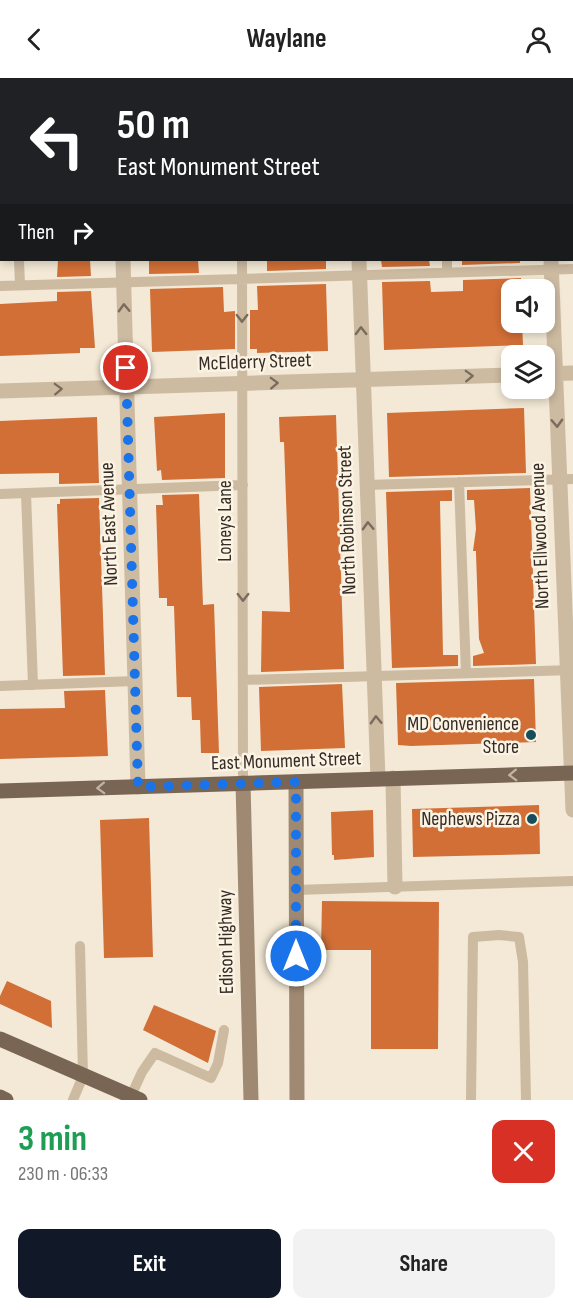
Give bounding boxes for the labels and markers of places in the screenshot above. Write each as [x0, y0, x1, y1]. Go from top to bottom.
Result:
pin [100, 342, 151, 393]
place label: MD Convenience Store [407, 712, 519, 759]
marker: MD Convenience Store [524, 728, 538, 742]
place label: Nephews Pizza [421, 807, 520, 831]
marker: Nephews Pizza [525, 812, 539, 826]

